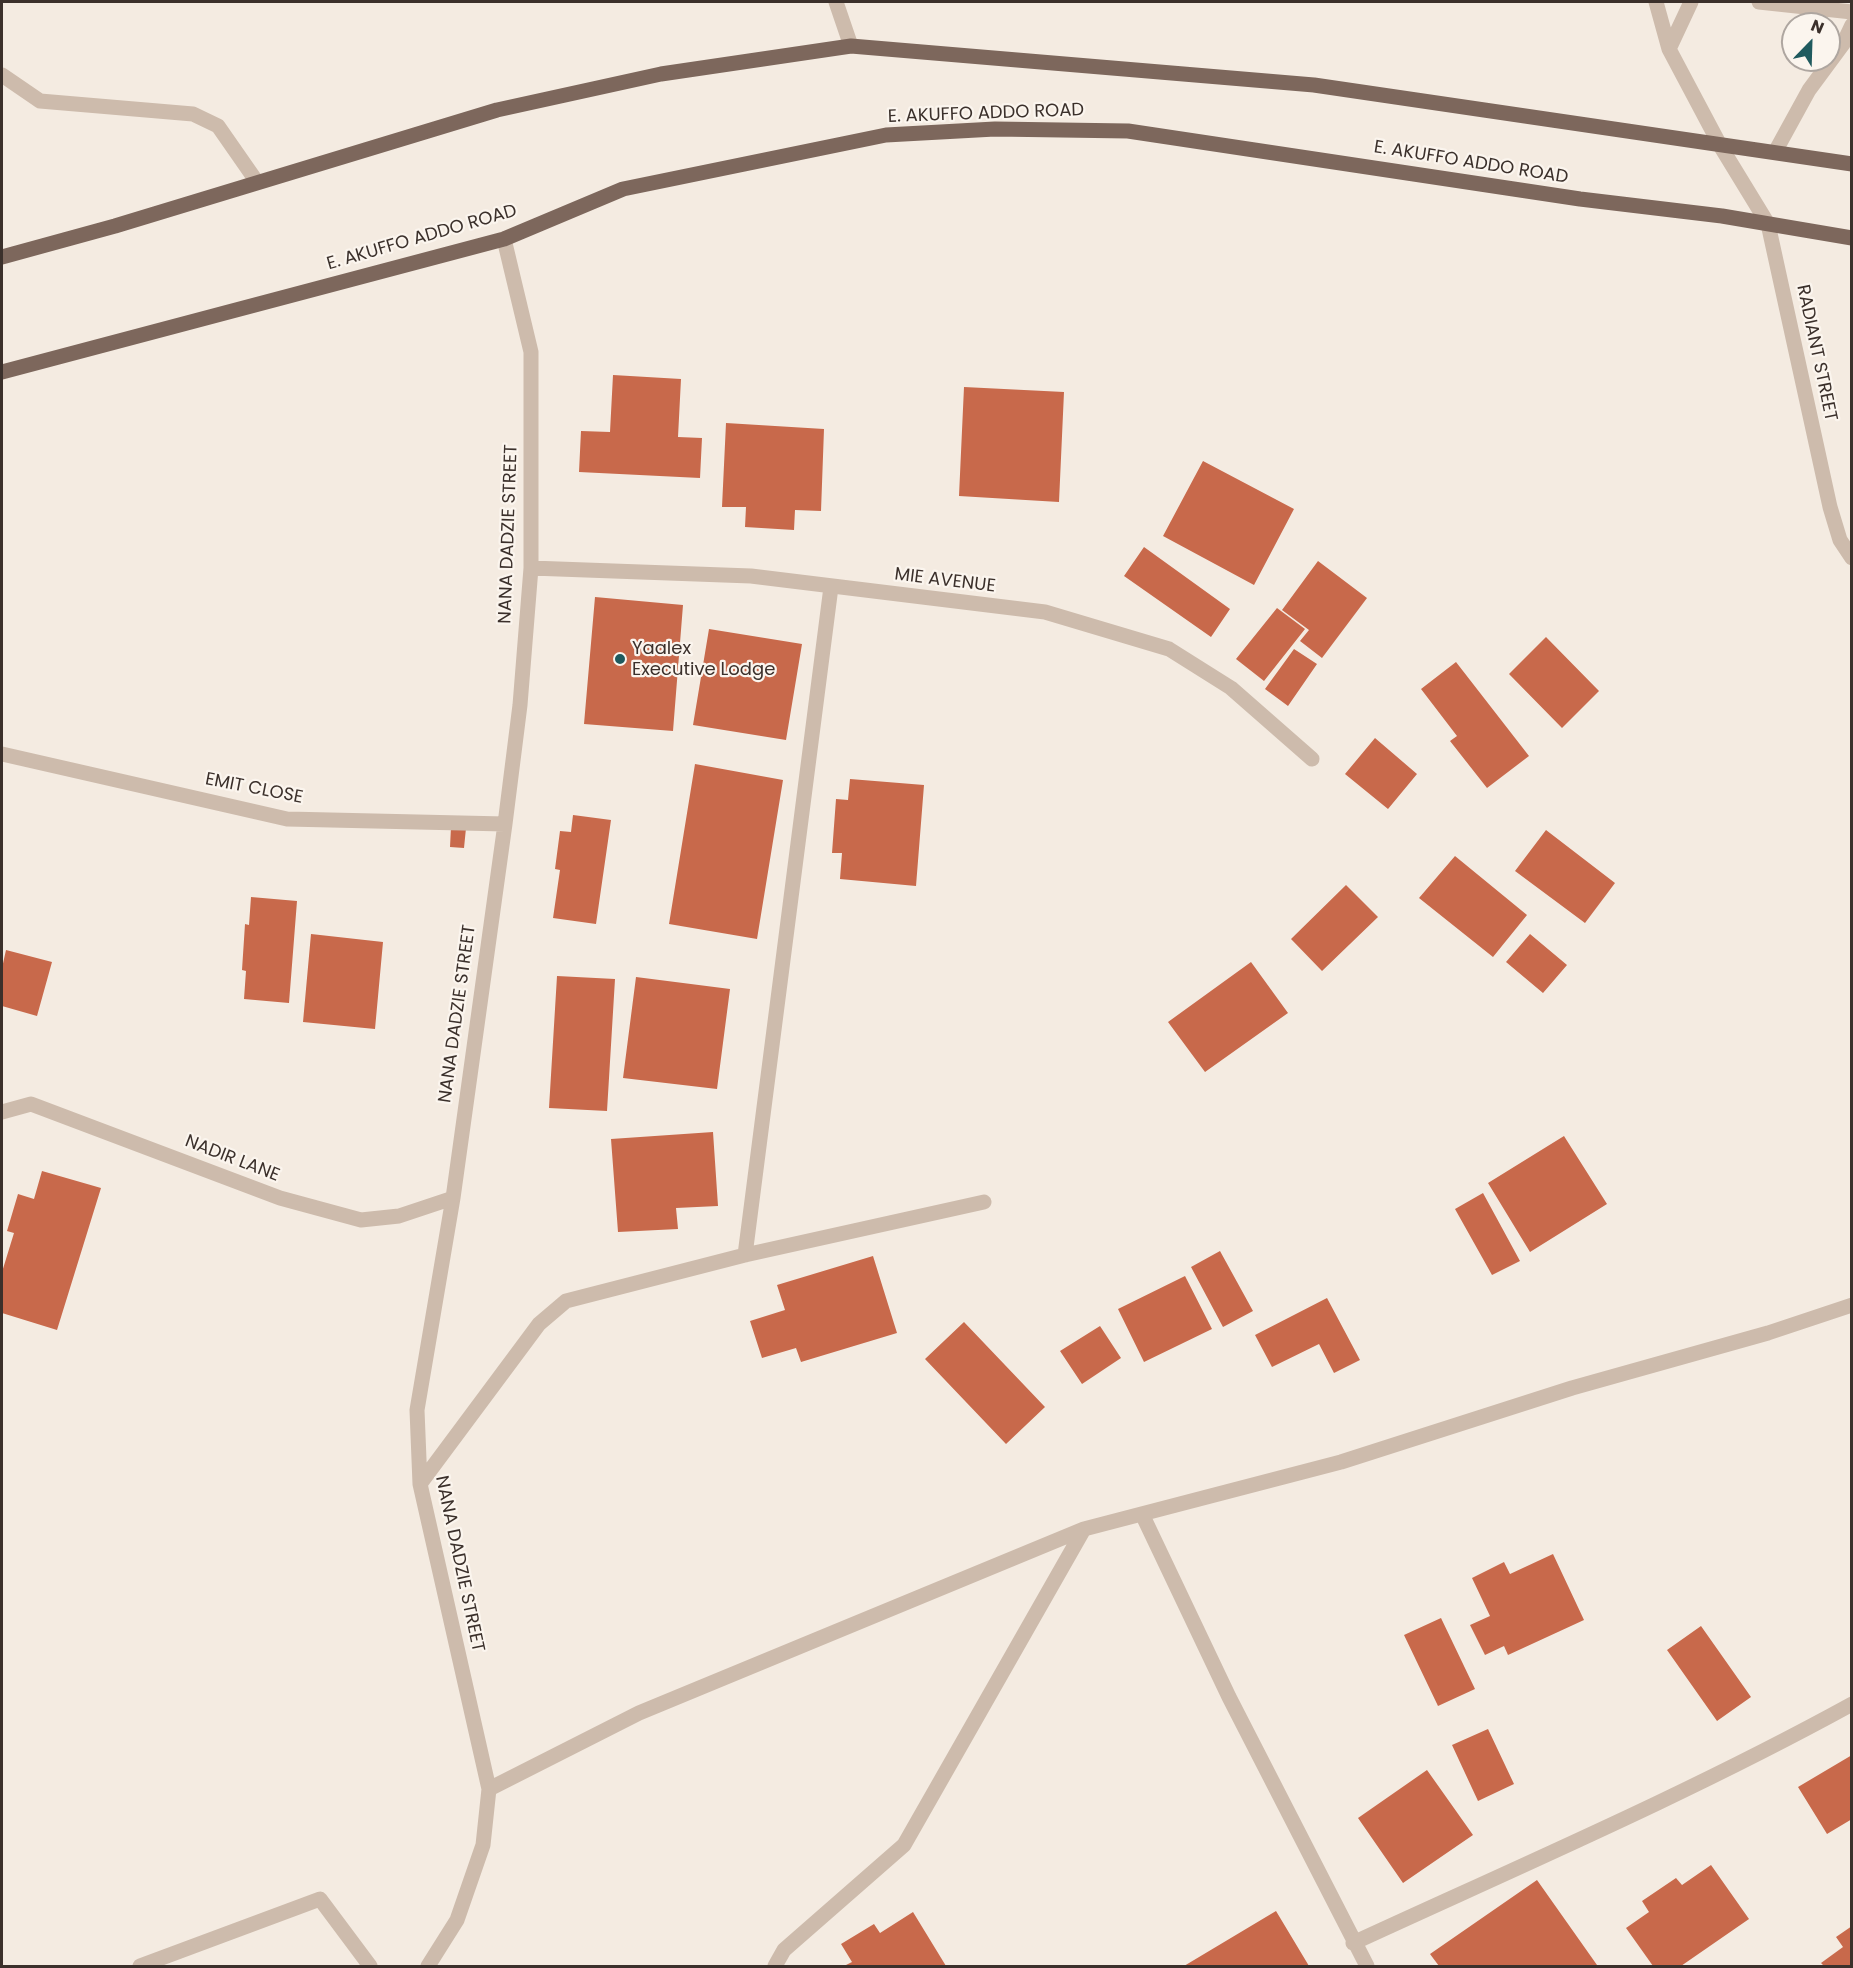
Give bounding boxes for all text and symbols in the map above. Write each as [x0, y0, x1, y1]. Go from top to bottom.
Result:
north arrow [1781, 12, 1841, 72]
text: N [1807, 14, 1827, 40]
street label: E. AKUFFO ADDO ROAD [887, 100, 1085, 128]
street label: E. AKUFFO ADDO ROAD [1372, 137, 1570, 189]
street label: E. AKUFFO ADDO ROAD [325, 201, 519, 275]
street label: RADIANT STREET [1791, 283, 1841, 423]
street label: NANA DADZIE STREET [495, 444, 523, 624]
street label: MIE AVENUE [893, 564, 997, 598]
place label: Yaalex Executive Lodge [632, 638, 775, 680]
marker: Yaalex Executive Lodge [613, 652, 627, 666]
street label: EMIT CLOSE [203, 769, 305, 809]
street label: NANA DADZIE STREET [435, 924, 481, 1104]
street label: NADIR LANE [182, 1131, 282, 1187]
street label: NANA DADZIE STREET [430, 1474, 488, 1654]

